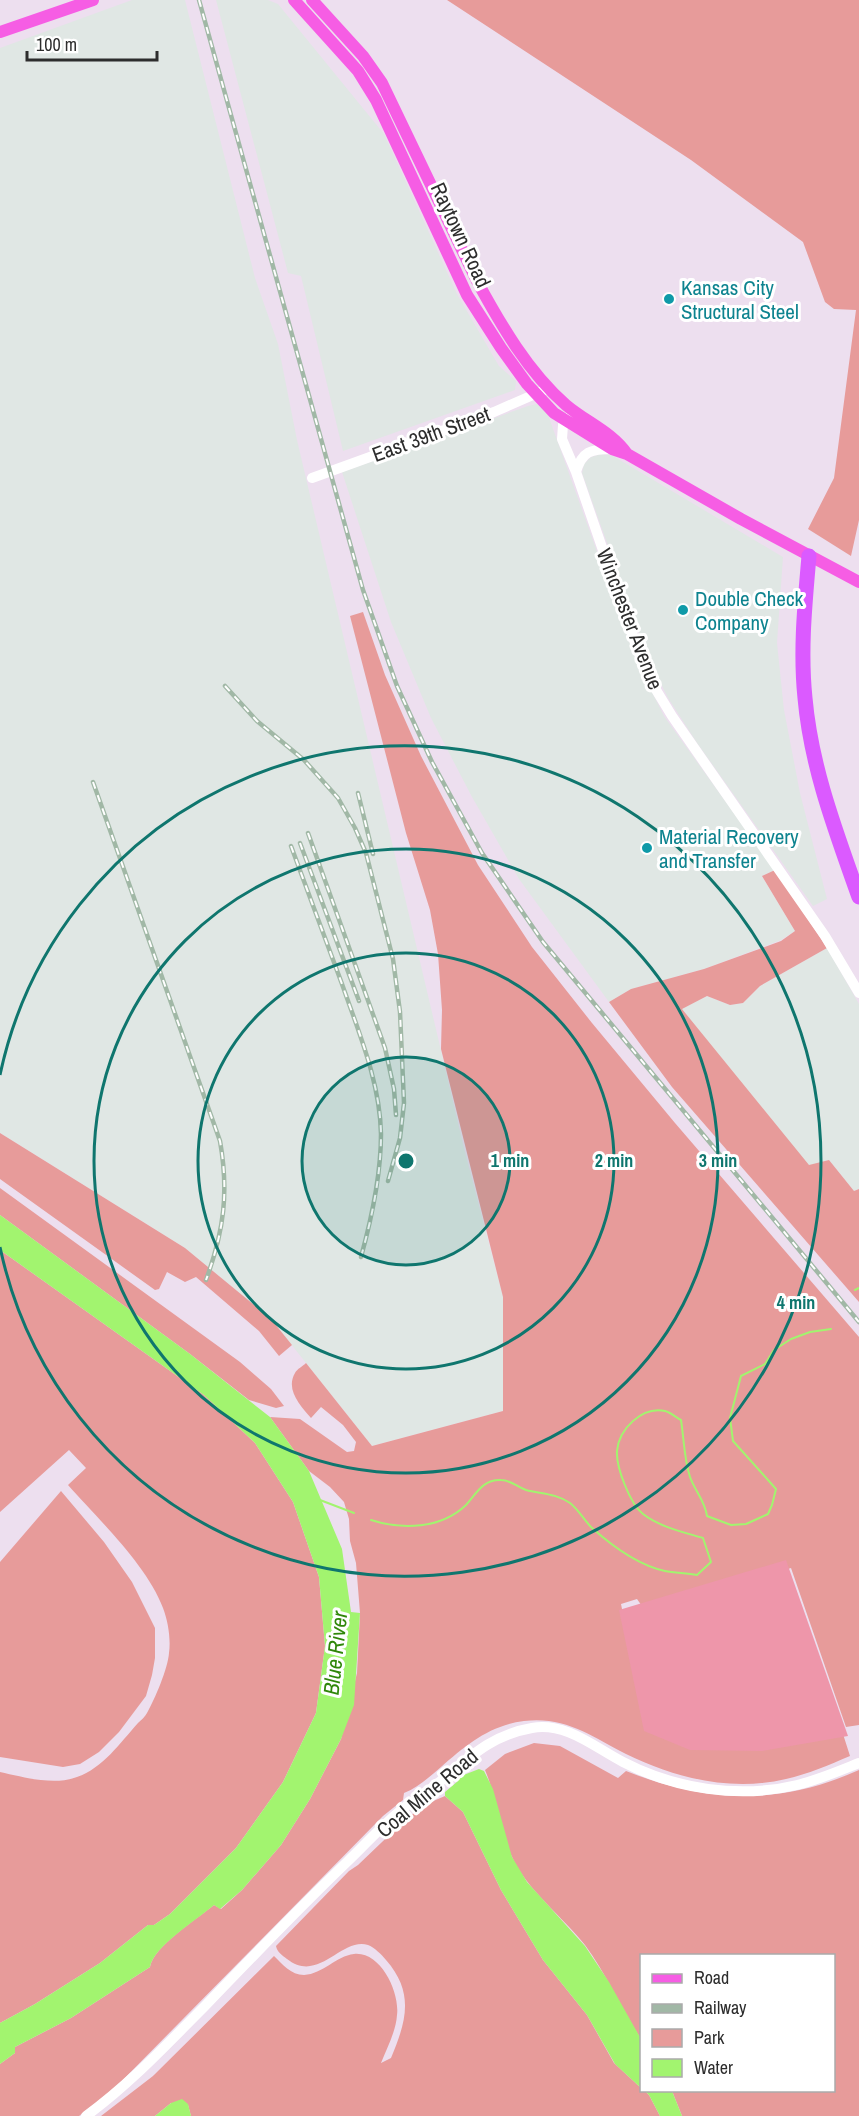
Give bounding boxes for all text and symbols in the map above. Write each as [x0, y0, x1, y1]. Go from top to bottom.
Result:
scale bar [27, 24, 158, 62]
text: 100 m [36, 32, 77, 57]
street label: Raytown Road [424, 178, 498, 292]
place label: Kansas City Structural Steel [681, 273, 799, 326]
marker: Kansas City Structural Steel [662, 292, 676, 306]
street label: East 39th Street [368, 399, 494, 469]
street label: Winchester Avenue [590, 544, 670, 694]
place label: Double Check Company [695, 584, 804, 637]
marker: Double Check Company [676, 603, 690, 617]
place label: Material Recovery and Transfer [659, 822, 799, 875]
marker: Material Recovery and Transfer [640, 841, 654, 855]
text: 1 min [491, 1148, 529, 1173]
text: 2 min [595, 1148, 633, 1173]
text: 3 min [699, 1148, 737, 1173]
centre of rings [396, 1151, 416, 1171]
text: 4 min [777, 1290, 815, 1315]
water label: Blue River [316, 1609, 354, 1696]
street label: Coal Mine Road [370, 1742, 484, 1844]
legend [640, 1954, 835, 2092]
text: Road [694, 1965, 729, 1990]
text: Railway [694, 1995, 747, 2020]
text: Park [694, 2025, 725, 2050]
text: Water [694, 2055, 733, 2080]

